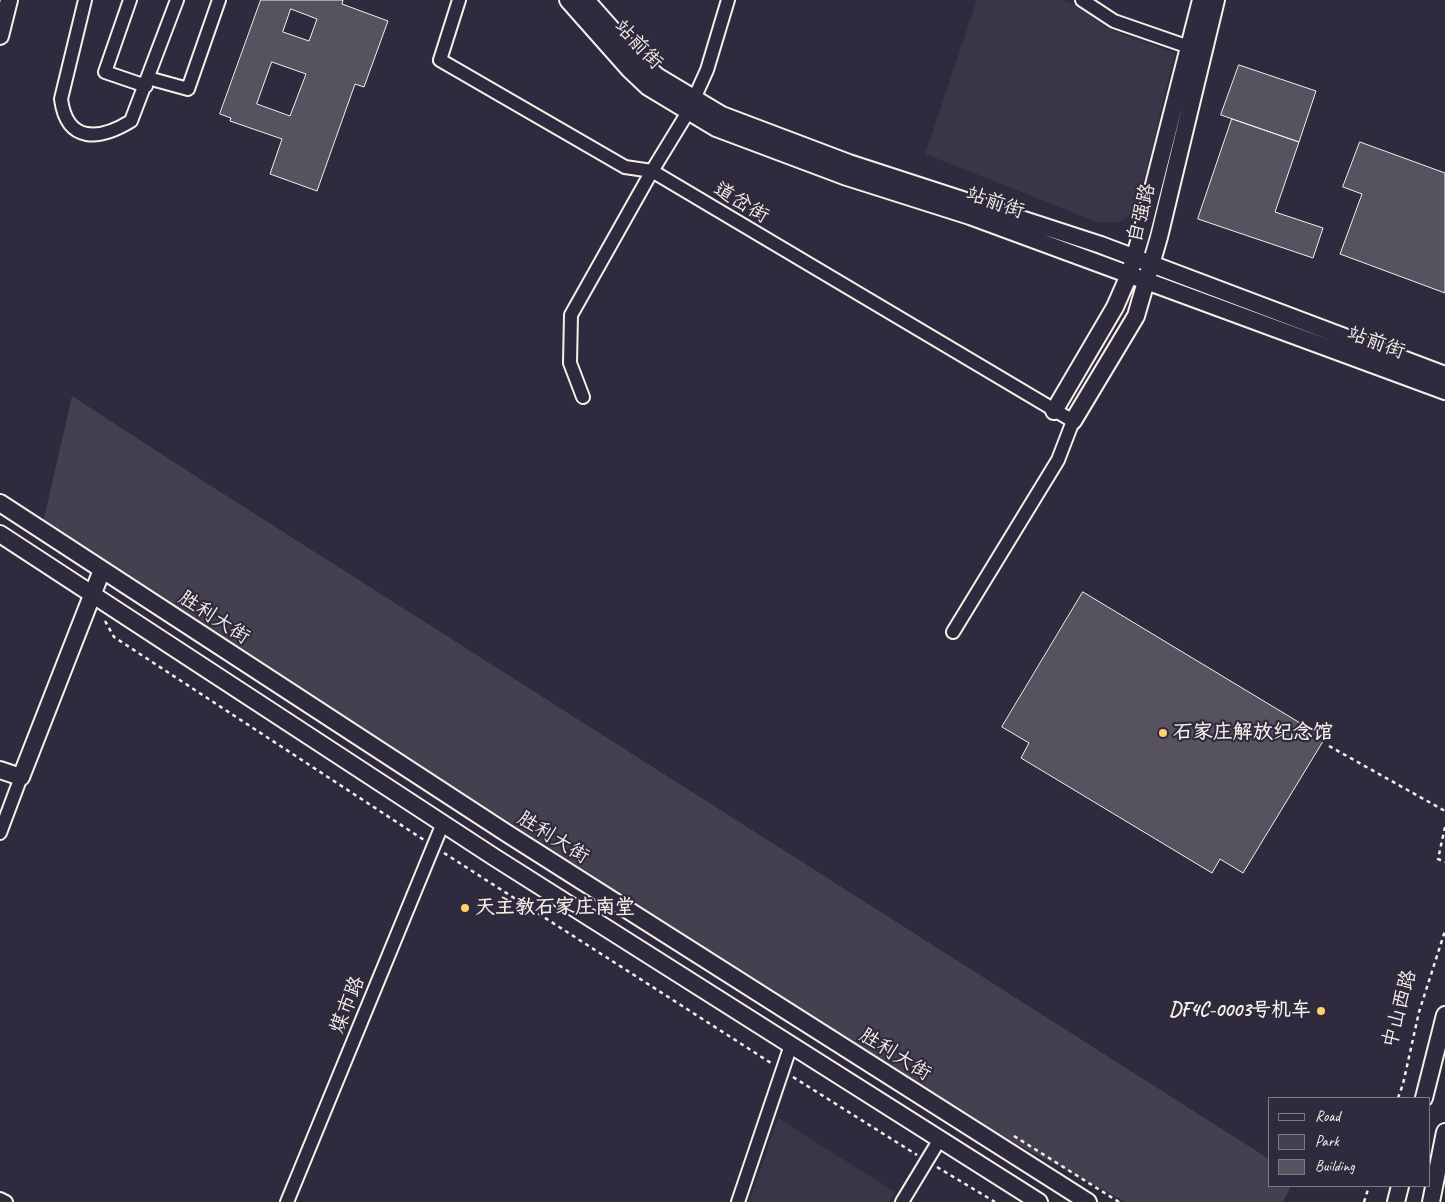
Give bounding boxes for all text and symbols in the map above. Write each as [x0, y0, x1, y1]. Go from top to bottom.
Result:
street label: 站前街 [609, 15, 667, 75]
street label: 道岔街 [709, 177, 773, 229]
street label: 自强路 [1123, 181, 1161, 245]
street label: 站前街 [963, 182, 1027, 224]
street label: 站前街 [1344, 321, 1408, 365]
street label: 胜利大街 [174, 586, 254, 650]
place label: 石家庄解放纪念馆 [1173, 721, 1333, 745]
marker: 石家庄解放纪念馆 [1157, 727, 1169, 739]
street label: 胜利大街 [513, 807, 593, 869]
place label: 天主教石家庄南堂 [475, 896, 635, 920]
marker: 天主教石家庄南堂 [459, 902, 471, 914]
street label: 中山西路 [1378, 967, 1422, 1051]
street label: 煤市路 [326, 973, 370, 1037]
place label: DF4C-0003号机车 [1169, 999, 1311, 1023]
marker: DF4C-0003号机车 [1315, 1005, 1327, 1017]
street label: 胜利大街 [855, 1024, 935, 1086]
legend [1268, 1097, 1430, 1187]
text: Road [1315, 1107, 1340, 1126]
text: Park [1315, 1132, 1339, 1151]
text: Building [1315, 1157, 1354, 1176]

